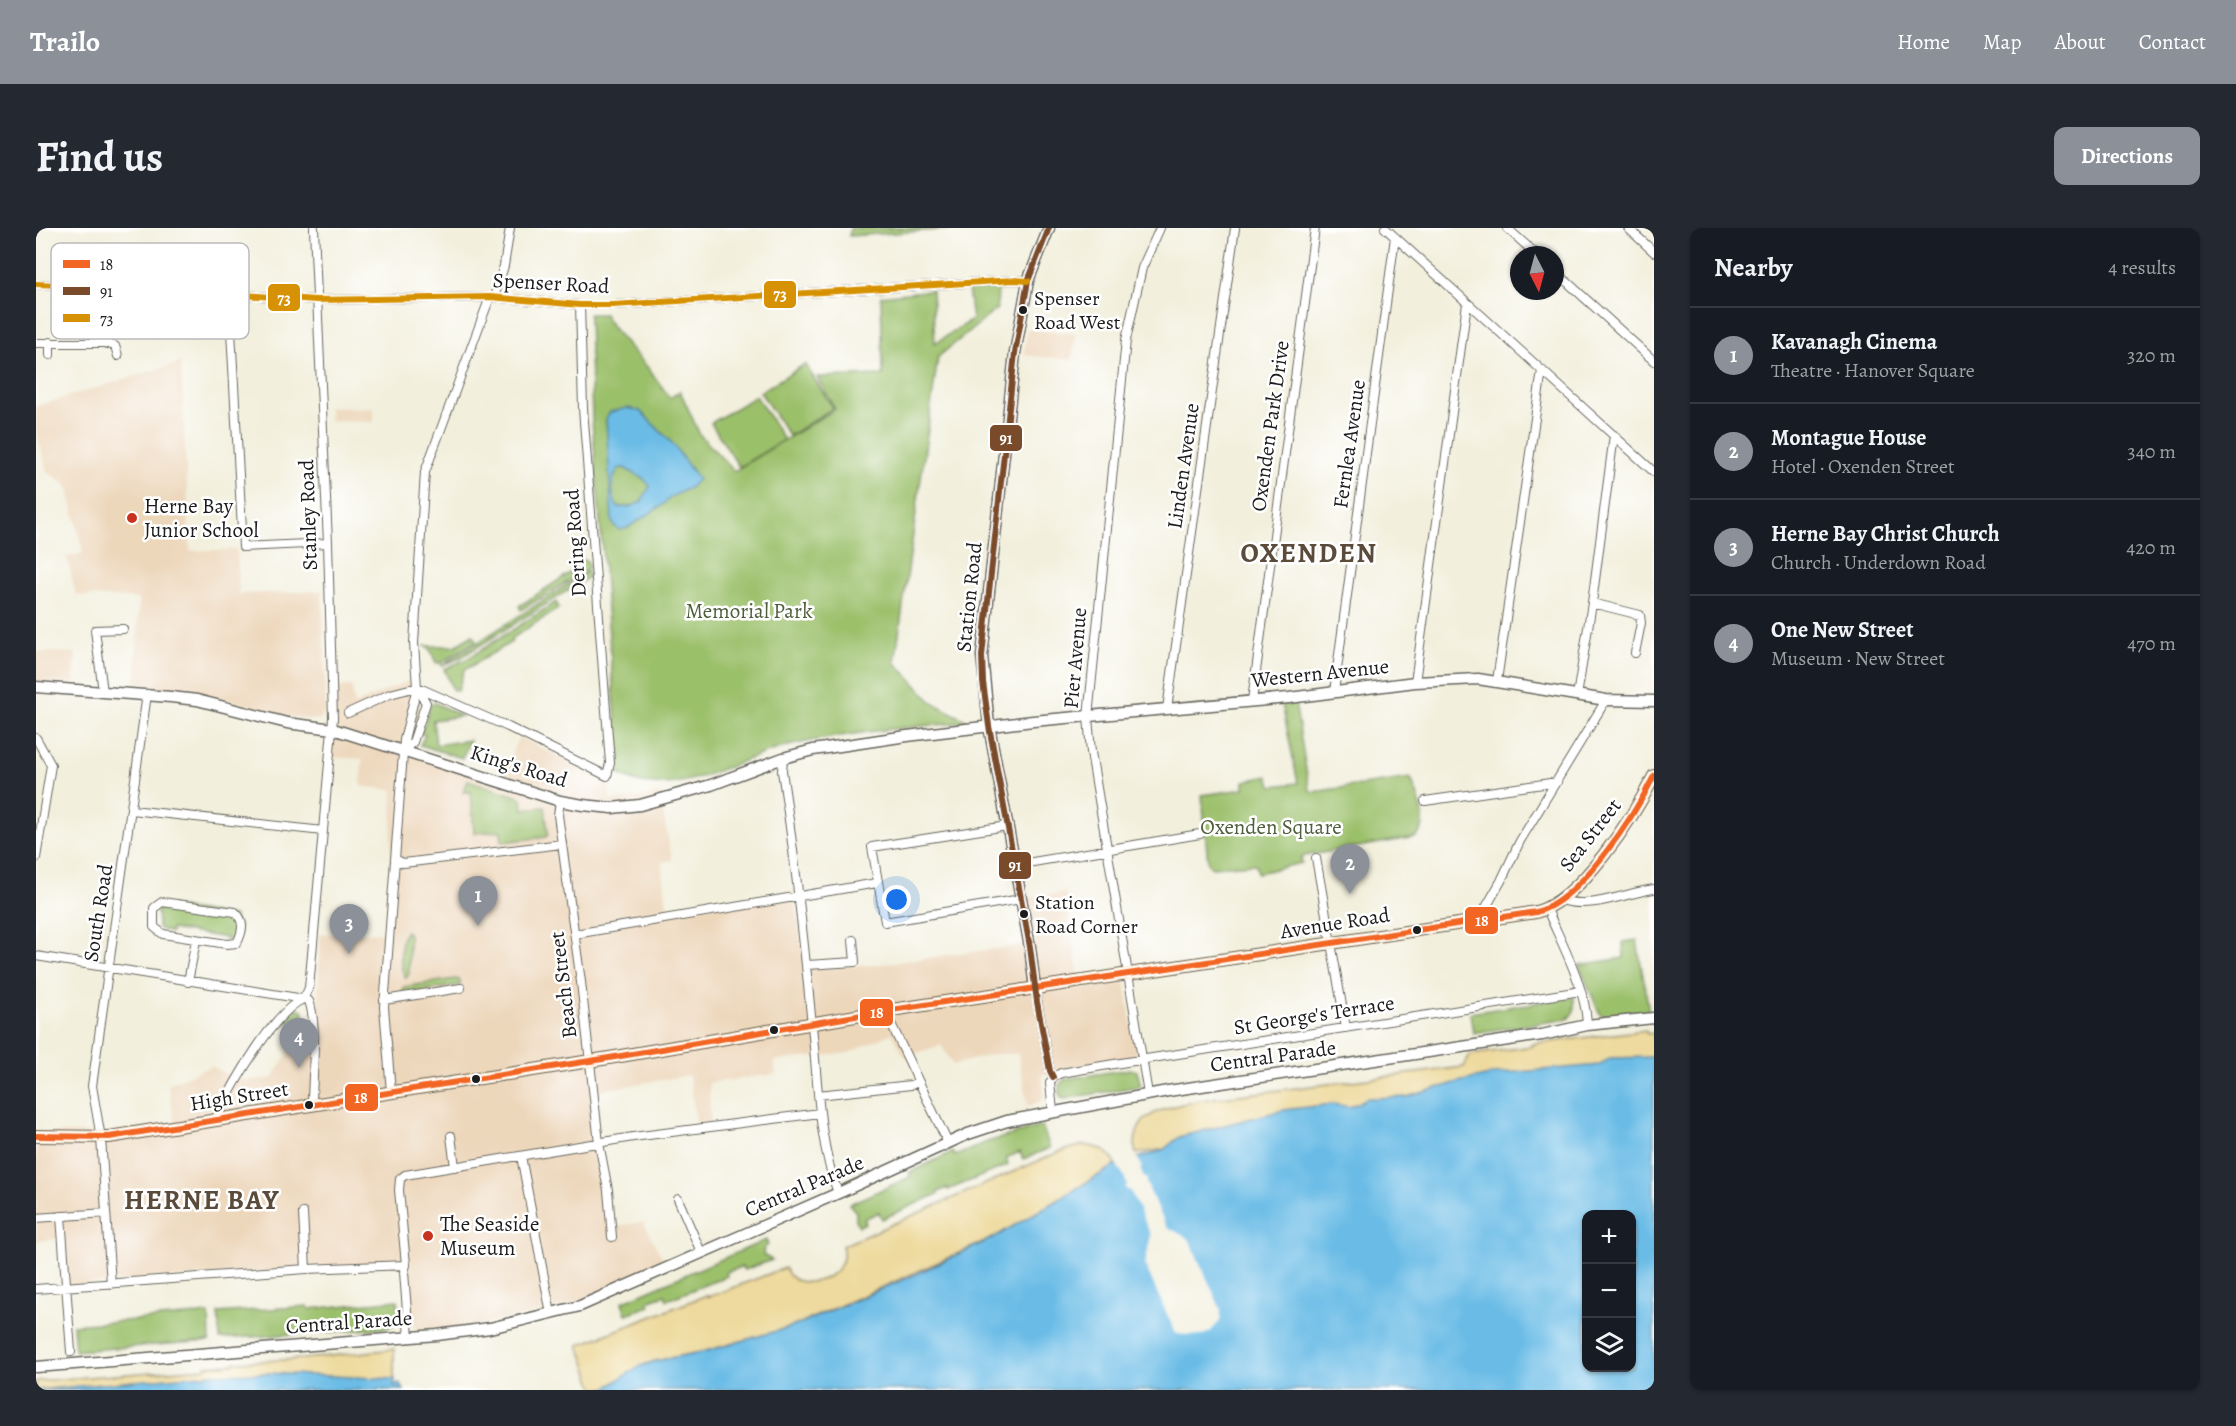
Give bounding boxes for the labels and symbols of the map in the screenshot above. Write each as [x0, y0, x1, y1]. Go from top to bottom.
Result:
legend [51, 243, 249, 339]
north arrow [1510, 246, 1564, 300]
text: 18 [100, 254, 113, 276]
street label: Spenser Road [492, 266, 611, 300]
line badge: 73 [763, 280, 797, 309]
text: 91 [100, 281, 113, 303]
line badge: 73 [267, 283, 301, 312]
text: 73 [773, 284, 787, 306]
place label: Spenser Road West [1034, 285, 1121, 336]
text: 73 [277, 288, 291, 310]
marker: Spenser Road West [1017, 304, 1029, 316]
text: 73 [100, 308, 113, 330]
street label: Oxenden Park Drive [1244, 339, 1296, 513]
street label: Fernlea Avenue [1326, 378, 1372, 510]
street label: Linden Avenue [1160, 401, 1206, 531]
line badge: 91 [989, 424, 1023, 452]
text: 91 [999, 428, 1013, 450]
street label: Stanley Road [292, 458, 324, 571]
street label: Dering Road [557, 487, 593, 598]
place label: Herne Bay Junior School [144, 492, 259, 544]
marker: Herne Bay Junior School [125, 511, 139, 525]
district label: OXENDEN [1241, 535, 1377, 571]
street label: Station Road [949, 540, 989, 653]
park label: Memorial Park [685, 597, 813, 625]
street label: Pier Avenue [1057, 606, 1093, 710]
street label: Western Avenue [1249, 652, 1390, 694]
street label: King's Road [467, 738, 572, 794]
street label: Sea Street [1553, 793, 1627, 877]
park label: Oxenden Square [1200, 813, 1342, 841]
pin: 2 [1330, 844, 1370, 894]
line badge: 91 [998, 851, 1032, 880]
text: 91 [1008, 855, 1022, 877]
street label: South Road [76, 861, 120, 964]
pin: 1 [458, 876, 498, 926]
your location [882, 885, 911, 914]
place label: Station Road Corner [1035, 889, 1138, 940]
street label: Avenue Road [1277, 900, 1392, 946]
pin: 3 [330, 904, 368, 954]
line badge: 18 [1464, 906, 1499, 935]
marker: Station Road Corner [1018, 908, 1030, 920]
text: 18 [1475, 910, 1489, 932]
unlabelled marker [1411, 924, 1423, 936]
street label: Beach Street [543, 930, 583, 1040]
street label: St George's Terrace [1232, 988, 1396, 1042]
line badge: 18 [859, 998, 894, 1027]
text: 18 [870, 1002, 884, 1024]
pin: 4 [280, 1018, 318, 1068]
unlabelled marker [768, 1024, 780, 1036]
street label: Central Parade [1208, 1033, 1338, 1079]
unlabelled marker [470, 1073, 482, 1085]
street label: High Street [188, 1074, 290, 1118]
line badge: 18 [344, 1083, 379, 1112]
text: 18 [354, 1087, 368, 1109]
unlabelled marker [303, 1099, 315, 1111]
street label: Central Parade [740, 1148, 868, 1224]
district label: HERNE BAY [124, 1182, 280, 1218]
place label: The Seaside Museum [440, 1210, 539, 1262]
marker: The Seaside Museum [421, 1229, 435, 1243]
street label: Central Parade [285, 1304, 413, 1340]

